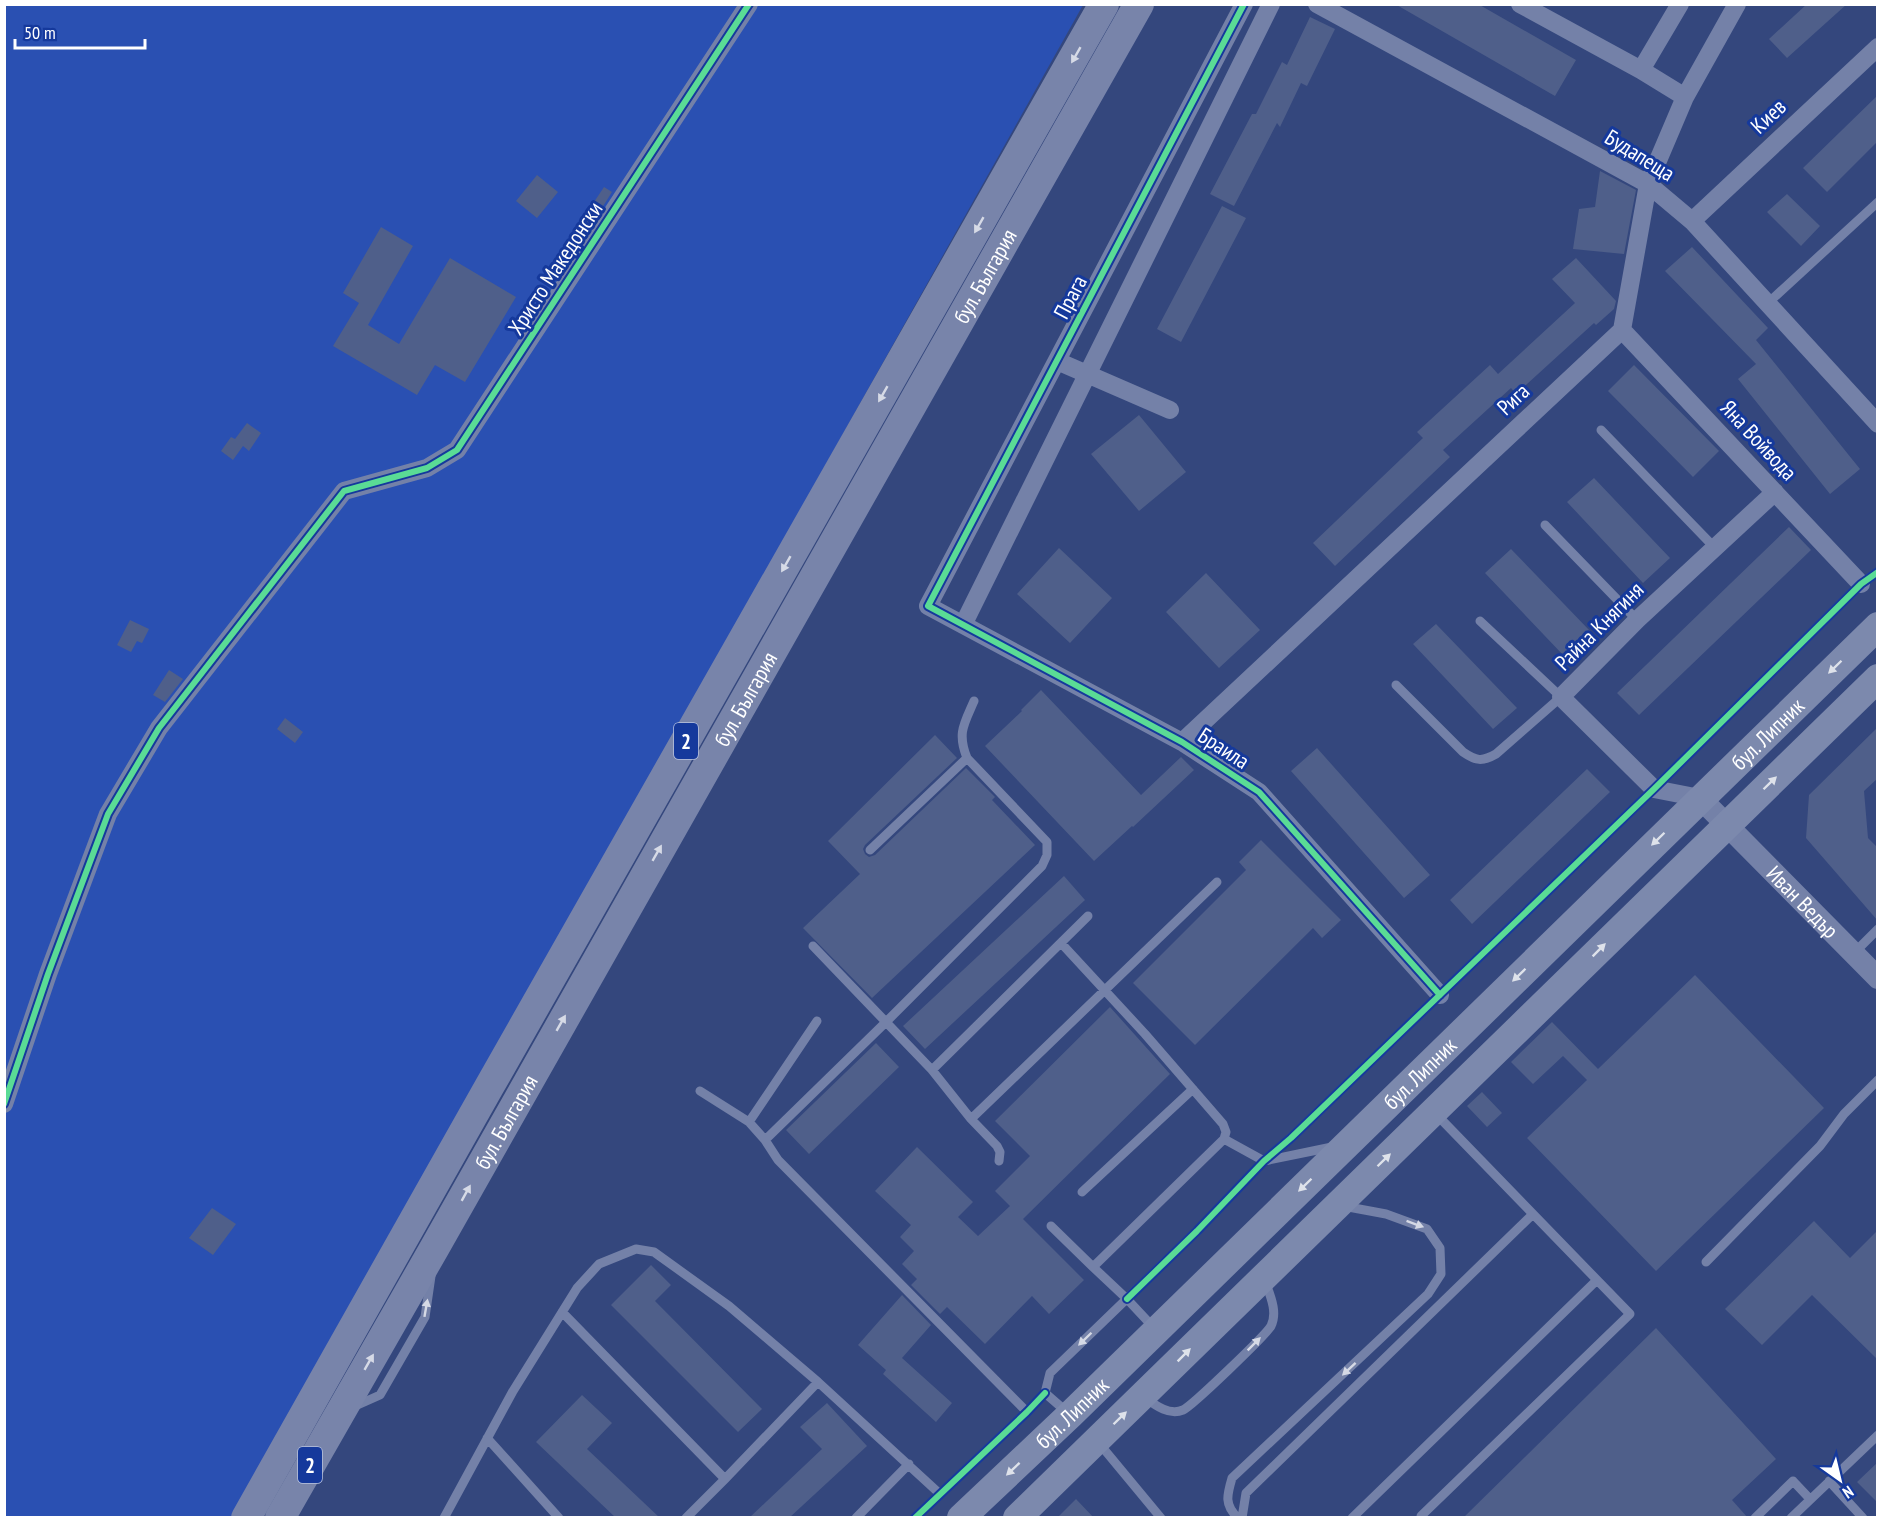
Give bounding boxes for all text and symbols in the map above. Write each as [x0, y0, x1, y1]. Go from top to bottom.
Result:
scale bar [15, 12, 146, 50]
text: 50 m [24, 21, 56, 44]
one-way arrow [1071, 47, 1081, 64]
street label: Киев [1744, 93, 1792, 139]
street label: Будапеща [1600, 123, 1680, 187]
street label: Христо Македонски [501, 196, 609, 340]
one-way arrow [974, 217, 985, 233]
street label: бул. България [947, 224, 1023, 328]
street label: Прага [1047, 270, 1093, 324]
street label: Рига [1491, 377, 1535, 421]
one-way arrow [878, 386, 888, 403]
street label: Яна Войвода [1715, 394, 1803, 486]
one-way arrow [781, 556, 792, 572]
street label: Райна Княгиня [1549, 576, 1649, 676]
street label: бул. България [708, 647, 783, 751]
one-way arrow [1828, 660, 1843, 674]
street label: бул. Липник [1725, 692, 1810, 776]
street label: Браила [1193, 721, 1255, 775]
road number: 2 [674, 723, 698, 759]
one-way arrow [1762, 777, 1776, 791]
one-way arrow [1652, 831, 1666, 845]
one-way arrow [652, 845, 662, 862]
street label: Иван Ведър [1761, 860, 1845, 944]
one-way arrow [1591, 944, 1605, 958]
one-way arrow [1513, 968, 1527, 982]
one-way arrow [556, 1014, 566, 1031]
street label: бул. Липник [1377, 1031, 1463, 1115]
street label: бул. България [468, 1070, 544, 1174]
one-way arrow [1377, 1154, 1391, 1168]
one-way arrow [1297, 1178, 1312, 1192]
one-way arrow [460, 1185, 471, 1201]
one-way arrow [1406, 1220, 1424, 1230]
one-way arrow [422, 1298, 431, 1317]
one-way arrow [1078, 1332, 1092, 1346]
one-way arrow [1247, 1337, 1261, 1351]
one-way arrow [1177, 1348, 1191, 1362]
one-way arrow [364, 1354, 374, 1371]
one-way arrow [1342, 1361, 1356, 1375]
street label: бул. Липник [1029, 1371, 1115, 1454]
one-way arrow [1112, 1411, 1127, 1425]
road number: 2 [298, 1447, 322, 1483]
north arrow [1810, 1450, 1870, 1510]
one-way arrow [1005, 1462, 1020, 1476]
text: N [1839, 1482, 1858, 1503]

